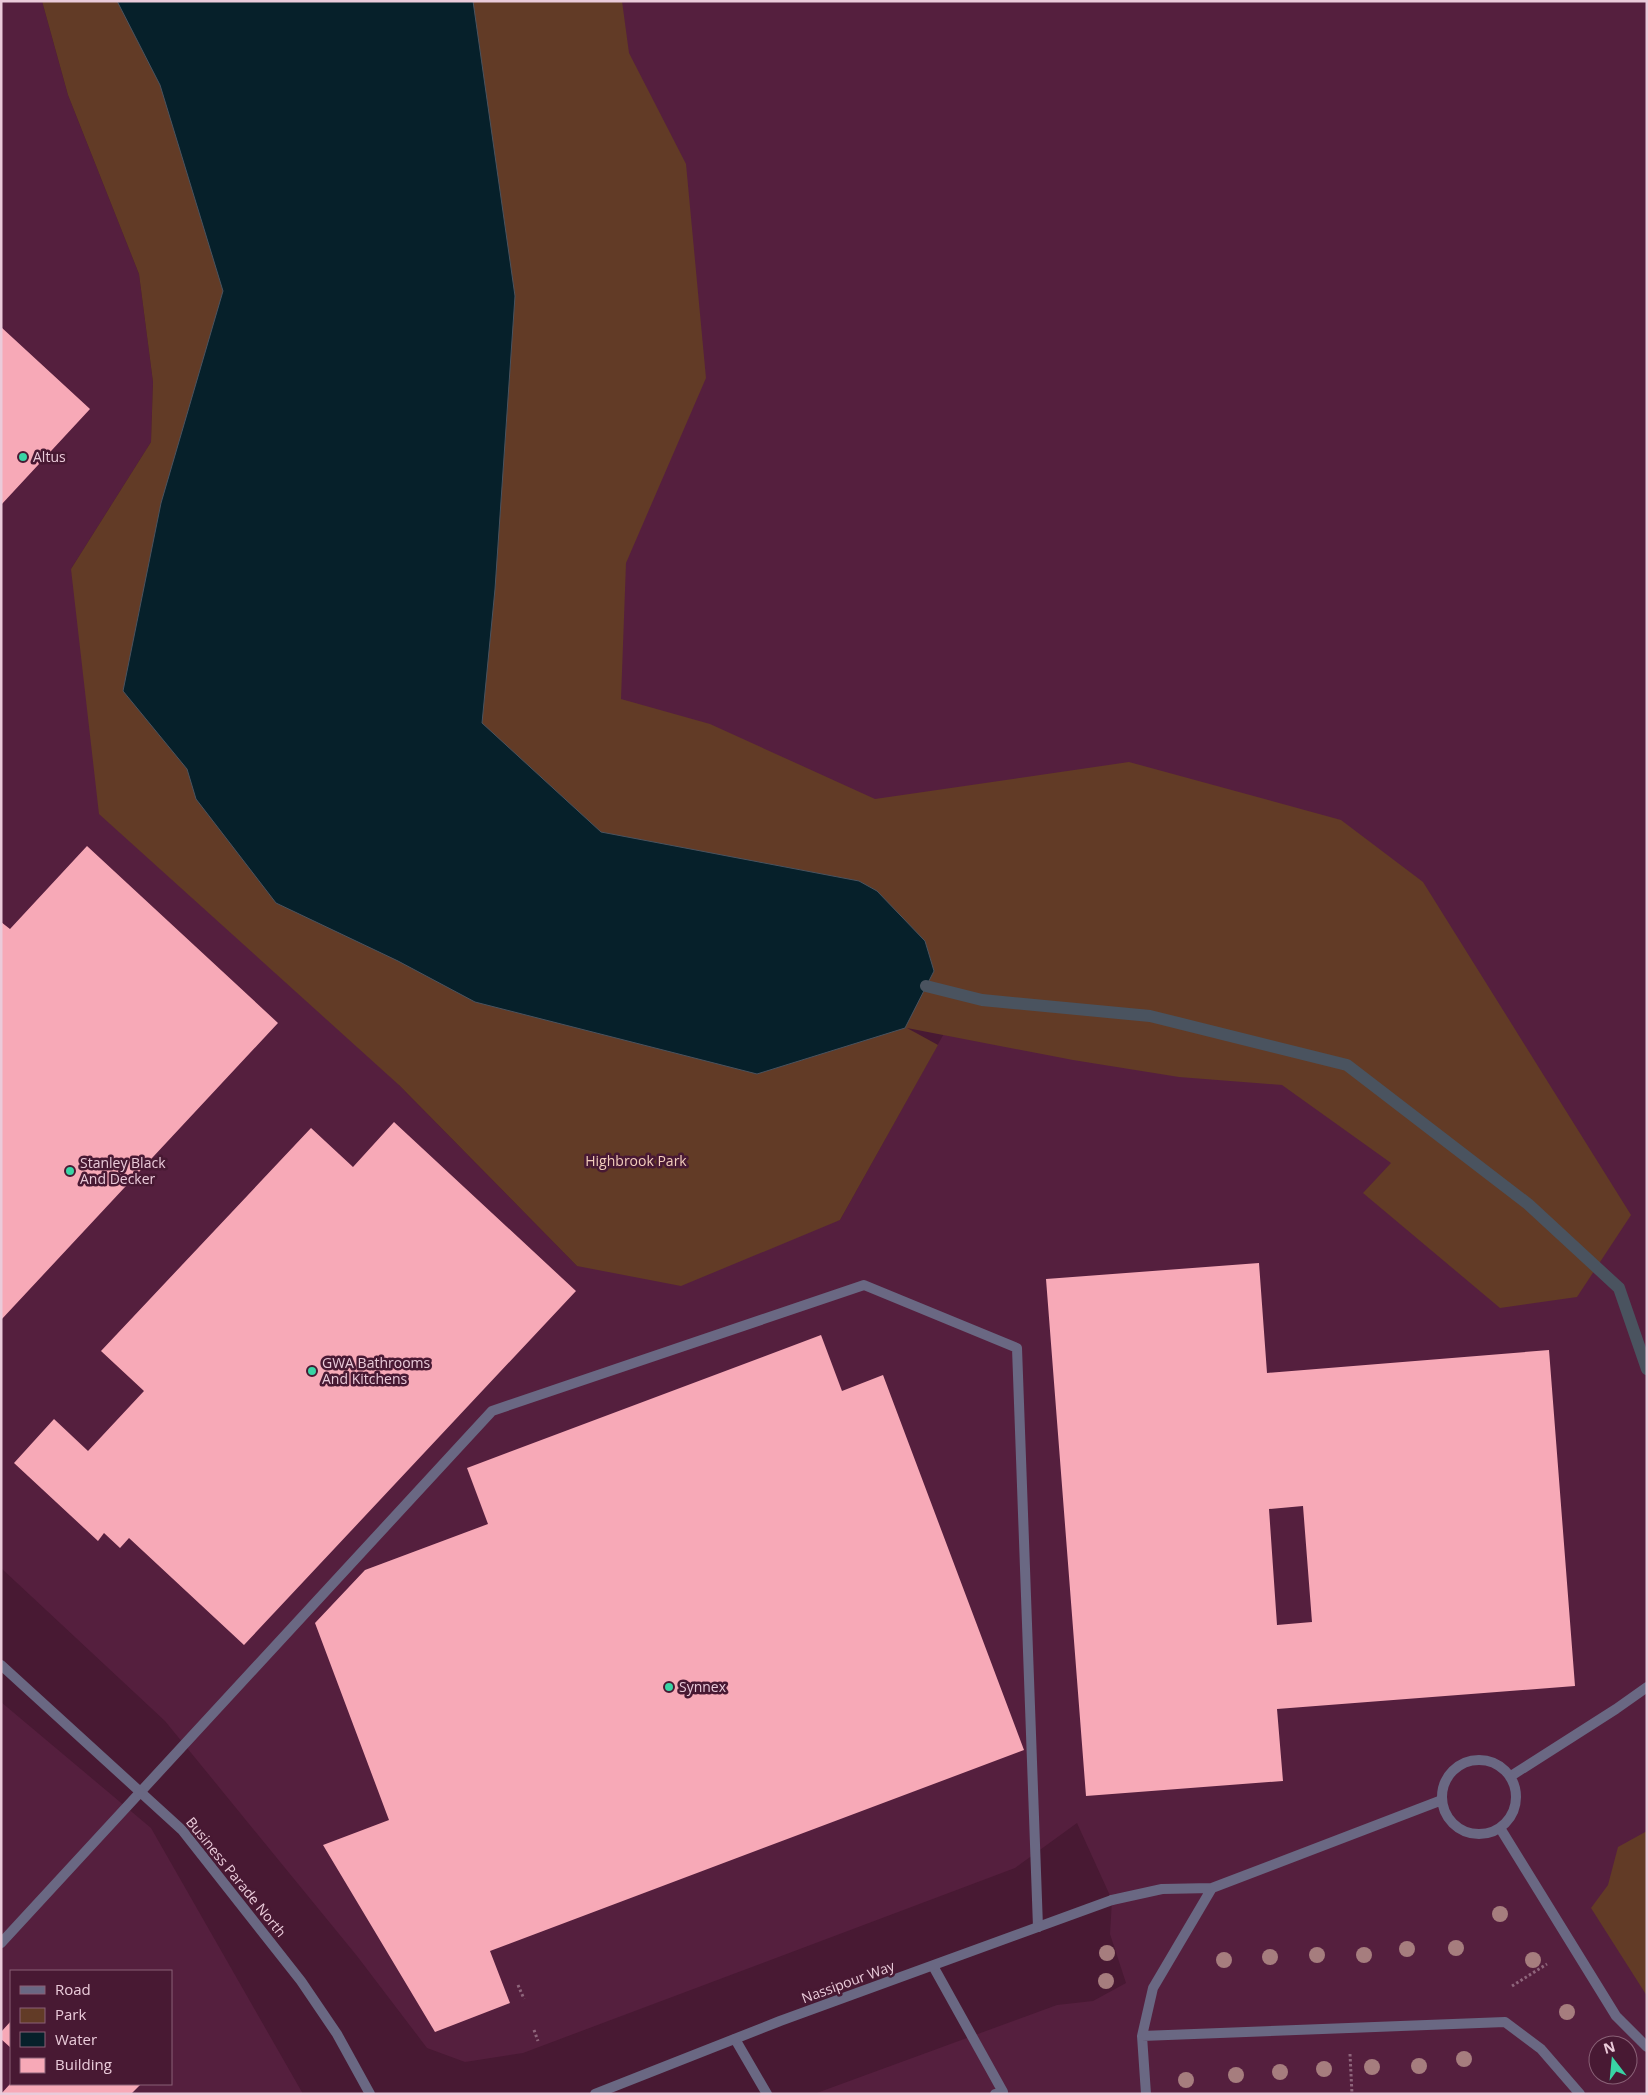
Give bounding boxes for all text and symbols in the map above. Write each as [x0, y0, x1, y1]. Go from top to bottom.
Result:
place label: Altus [33, 447, 66, 466]
marker: Altus [17, 451, 29, 463]
park label: Highbrook Park [585, 1151, 687, 1170]
place label: Stanley Black And Decker [80, 1153, 166, 1188]
marker: Stanley Black And Decker [64, 1165, 76, 1177]
place label: GWA Bathrooms And Kitchens [322, 1353, 431, 1388]
marker: GWA Bathrooms And Kitchens [306, 1365, 318, 1377]
place label: Synnex [679, 1677, 727, 1696]
marker: Synnex [663, 1681, 675, 1693]
street label: Business Parade North [182, 1813, 291, 1941]
street label: Nassipour Way [799, 1956, 898, 2007]
legend [10, 1970, 172, 2085]
text: Road [55, 1979, 91, 1999]
text: Park [55, 2004, 86, 2024]
text: Water [55, 2029, 97, 2049]
north arrow [1588, 2035, 1638, 2085]
text: N [1601, 2036, 1617, 2058]
text: Building [55, 2054, 112, 2074]

